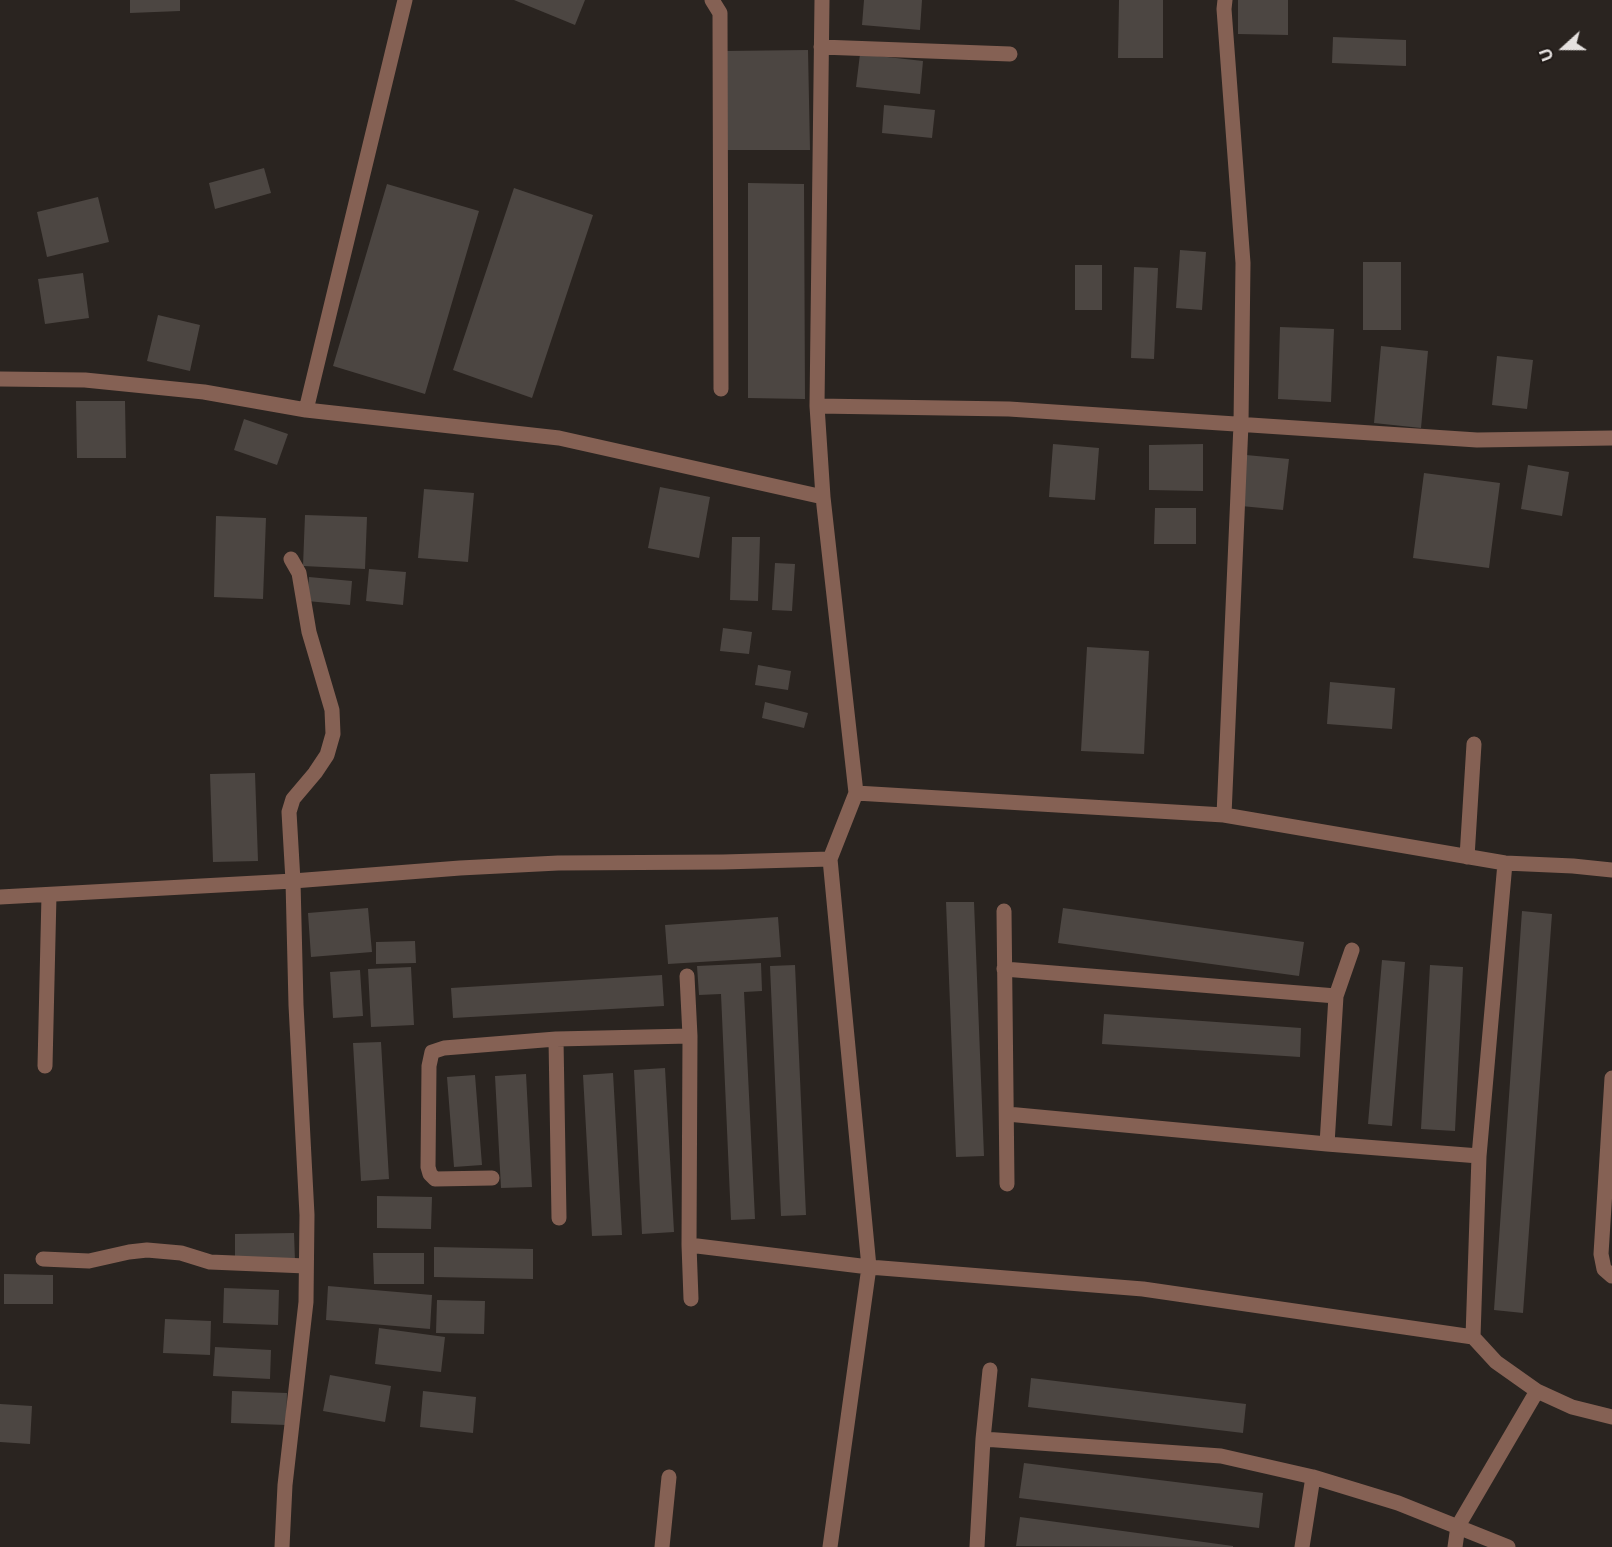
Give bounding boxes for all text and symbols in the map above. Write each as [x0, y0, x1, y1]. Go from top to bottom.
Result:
north arrow [1534, 18, 1594, 78]
text: U [1536, 45, 1558, 64]

